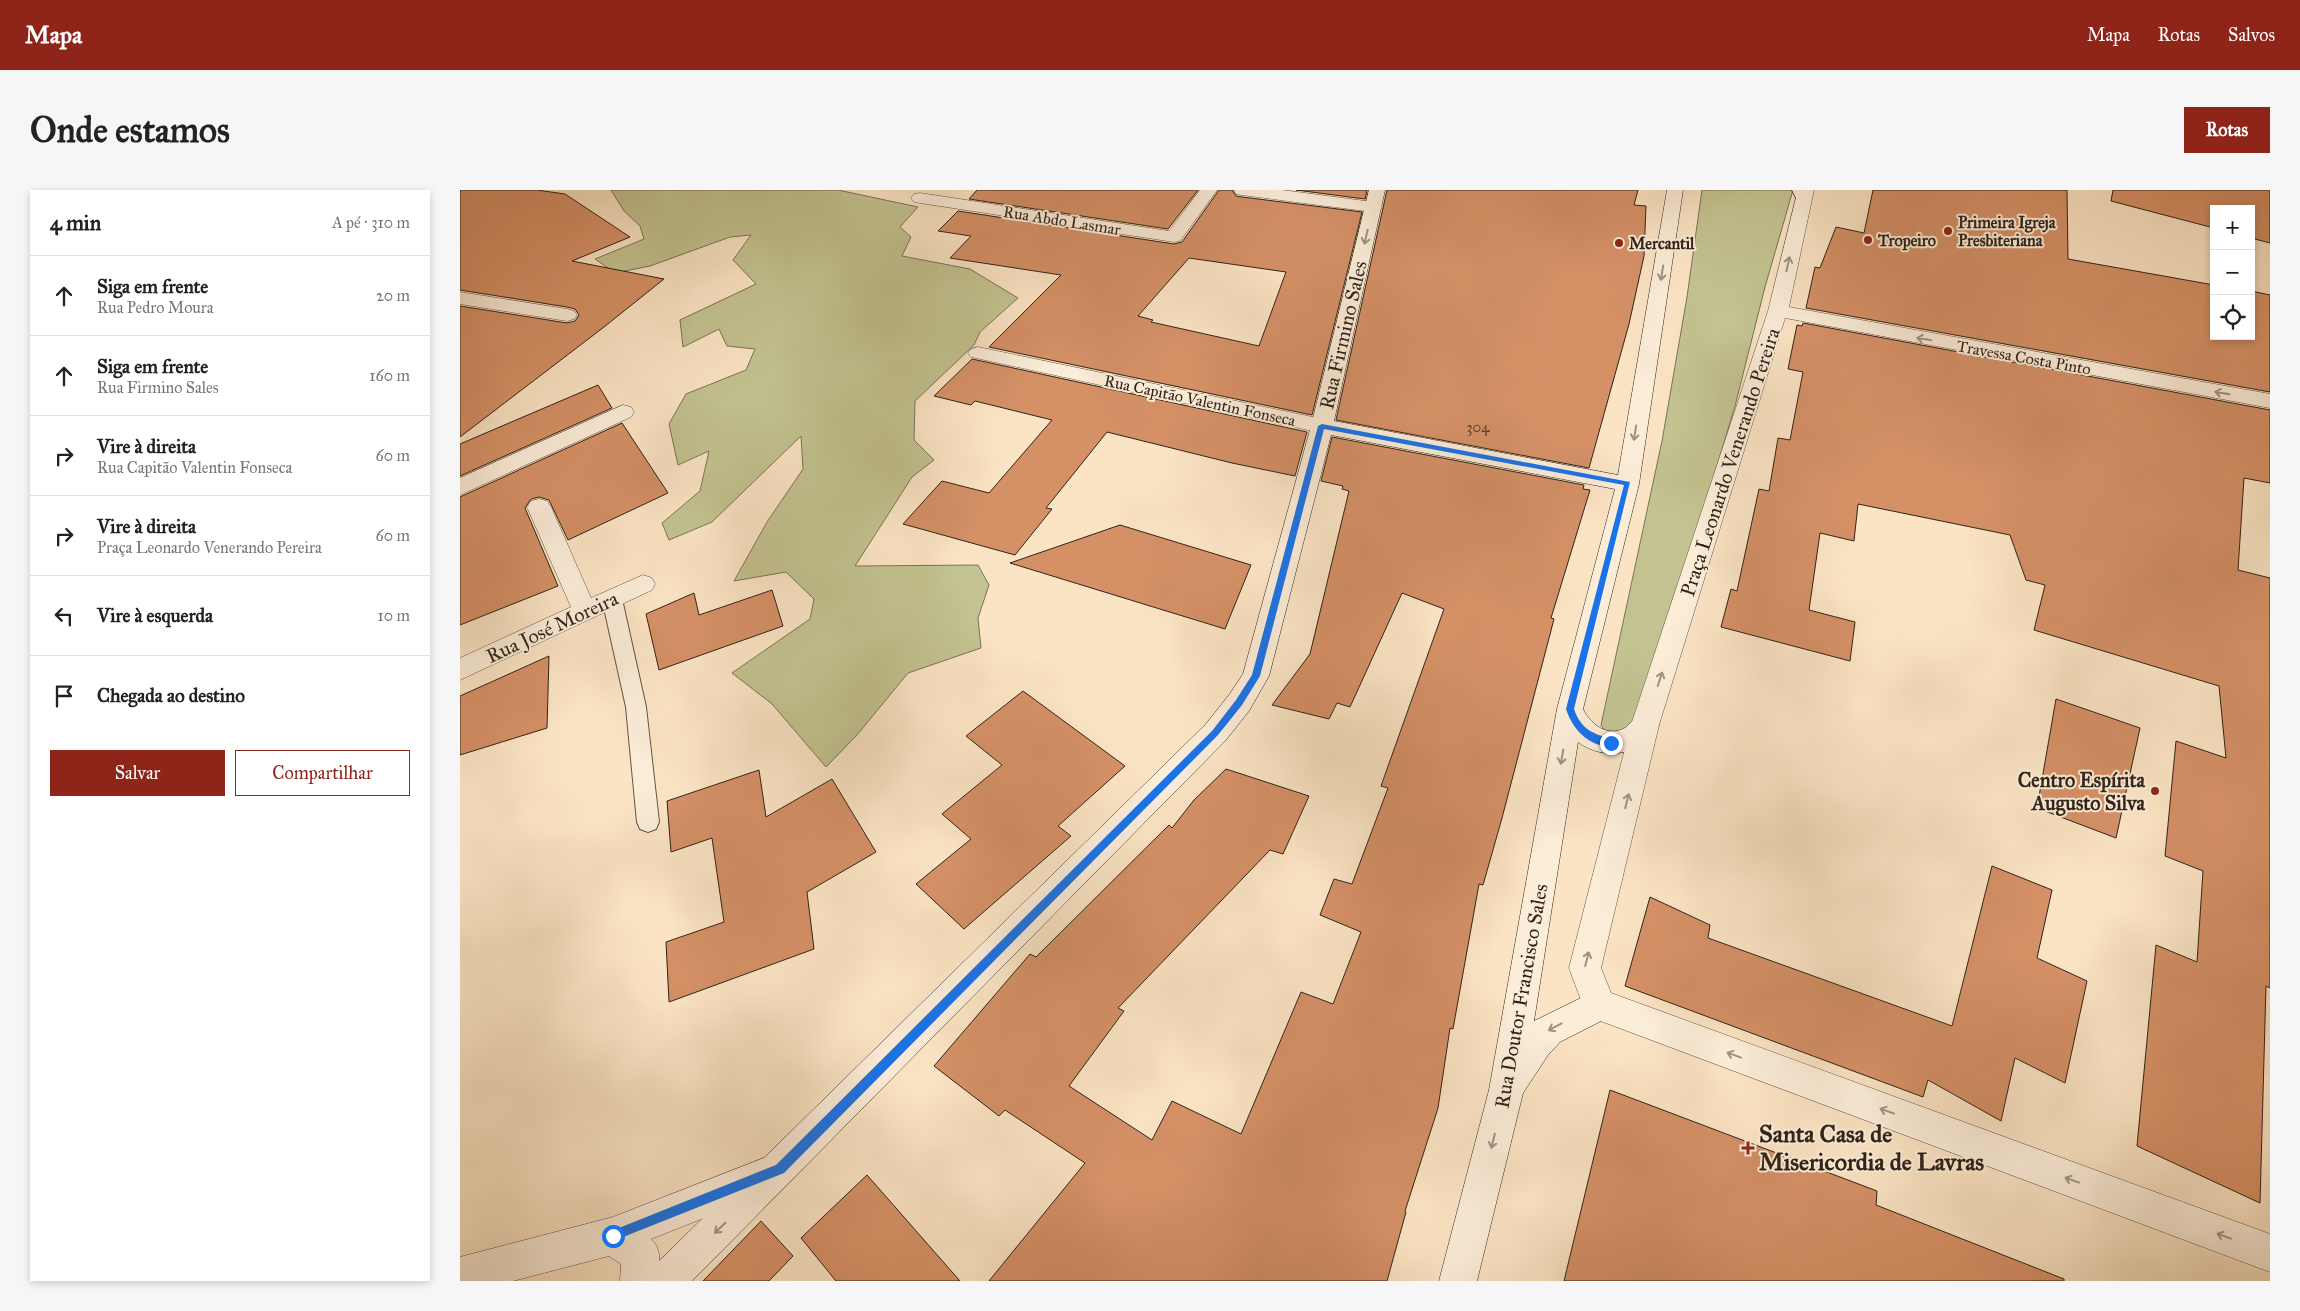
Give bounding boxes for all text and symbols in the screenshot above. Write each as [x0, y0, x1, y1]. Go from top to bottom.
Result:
text: Mapa [25, 20, 82, 50]
text: Mapa [2087, 24, 2130, 46]
text: Rotas [2158, 24, 2200, 46]
text: Salvos [2228, 24, 2275, 46]
button: Rotas [2184, 107, 2270, 153]
text: Onde estamos [30, 109, 230, 152]
street label: Rua Abdo Lasmar [1002, 202, 1122, 239]
map controls [2210, 205, 2255, 340]
button: + [2210, 205, 2255, 250]
text: 4 min [50, 210, 101, 236]
text: A pé · 310 m [332, 213, 410, 232]
place label: Primeira Igreja Presbiteriana [1958, 213, 2057, 250]
marker: Primeira Igreja Presbiteriana [1942, 225, 1954, 237]
one-way arrow [1361, 229, 1370, 245]
place label: Tropeiro [1877, 231, 1936, 251]
place label: Mercantil [1629, 234, 1695, 253]
marker: Tropeiro [1862, 234, 1874, 246]
marker: Mercantil [1613, 237, 1625, 249]
button: − [2210, 250, 2255, 295]
one-way arrow [1784, 256, 1794, 272]
street label: Rua Firmino Sales [1314, 258, 1372, 412]
one-way arrow [1656, 264, 1666, 280]
text: Siga em frente [97, 275, 208, 298]
icon: ahead [50, 282, 78, 310]
text: 20 m [376, 286, 410, 305]
button: locate [2210, 295, 2255, 340]
text: Rua Pedro Moura [97, 298, 214, 317]
street label: Praça Leonardo Venerando Pereira [1675, 324, 1785, 599]
one-way arrow [1917, 333, 1933, 343]
street label: Travessa Costa Pinto [1955, 336, 2093, 379]
text: Siga em frente [97, 355, 208, 378]
icon: ahead [50, 362, 78, 390]
text: 160 m [369, 366, 410, 385]
street label: Rua Capitão Valentin Fonseca [1102, 371, 1298, 430]
text: Rua Firmino Sales [97, 378, 219, 397]
one-way arrow [2214, 387, 2230, 397]
house number: 304 [1466, 418, 1490, 436]
one-way arrow [1630, 425, 1640, 441]
text: Vire à direita [97, 435, 196, 458]
icon: right [50, 442, 78, 470]
text: 60 m [376, 446, 410, 465]
text: Rua Capitão Valentin Fonseca [97, 458, 292, 477]
text: Vire à direita [97, 515, 196, 538]
icon: right [50, 522, 78, 550]
text: 60 m [376, 526, 410, 545]
text: Praça Leonardo Venerando Pereira [97, 538, 322, 557]
street label: Rua José Moreira [482, 586, 623, 669]
icon: left [50, 602, 78, 630]
text: Vire à esquerda [97, 604, 213, 627]
text: 10 m [378, 606, 410, 625]
one-way arrow [1656, 672, 1665, 687]
icon: arrive [50, 682, 78, 710]
text: Chegada ao destino [97, 684, 245, 707]
route end [1600, 732, 1623, 755]
one-way arrow [1557, 749, 1567, 765]
button: Salvar [50, 750, 225, 796]
button: Compartilhar [235, 750, 410, 796]
place label: Centro Espírita Augusto Silva [2018, 768, 2146, 816]
marker: Centro Espírita Augusto Silva [2149, 785, 2161, 797]
one-way arrow [1622, 794, 1632, 810]
street label: Rua Doutor Francisco Sales [1489, 882, 1553, 1110]
one-way arrow [1583, 951, 1593, 967]
one-way arrow [1548, 1023, 1563, 1032]
one-way arrow [1727, 1050, 1742, 1059]
one-way arrow [1879, 1106, 1895, 1115]
place label: Santa Casa de Misericordia de Lavras [1759, 1119, 1984, 1177]
one-way arrow [1488, 1132, 1497, 1148]
marker: Santa Casa de Misericordia de Lavras [1741, 1141, 1755, 1155]
one-way arrow [2065, 1175, 2080, 1184]
one-way arrow [714, 1222, 726, 1234]
route start [602, 1225, 625, 1248]
one-way arrow [2217, 1231, 2232, 1240]

